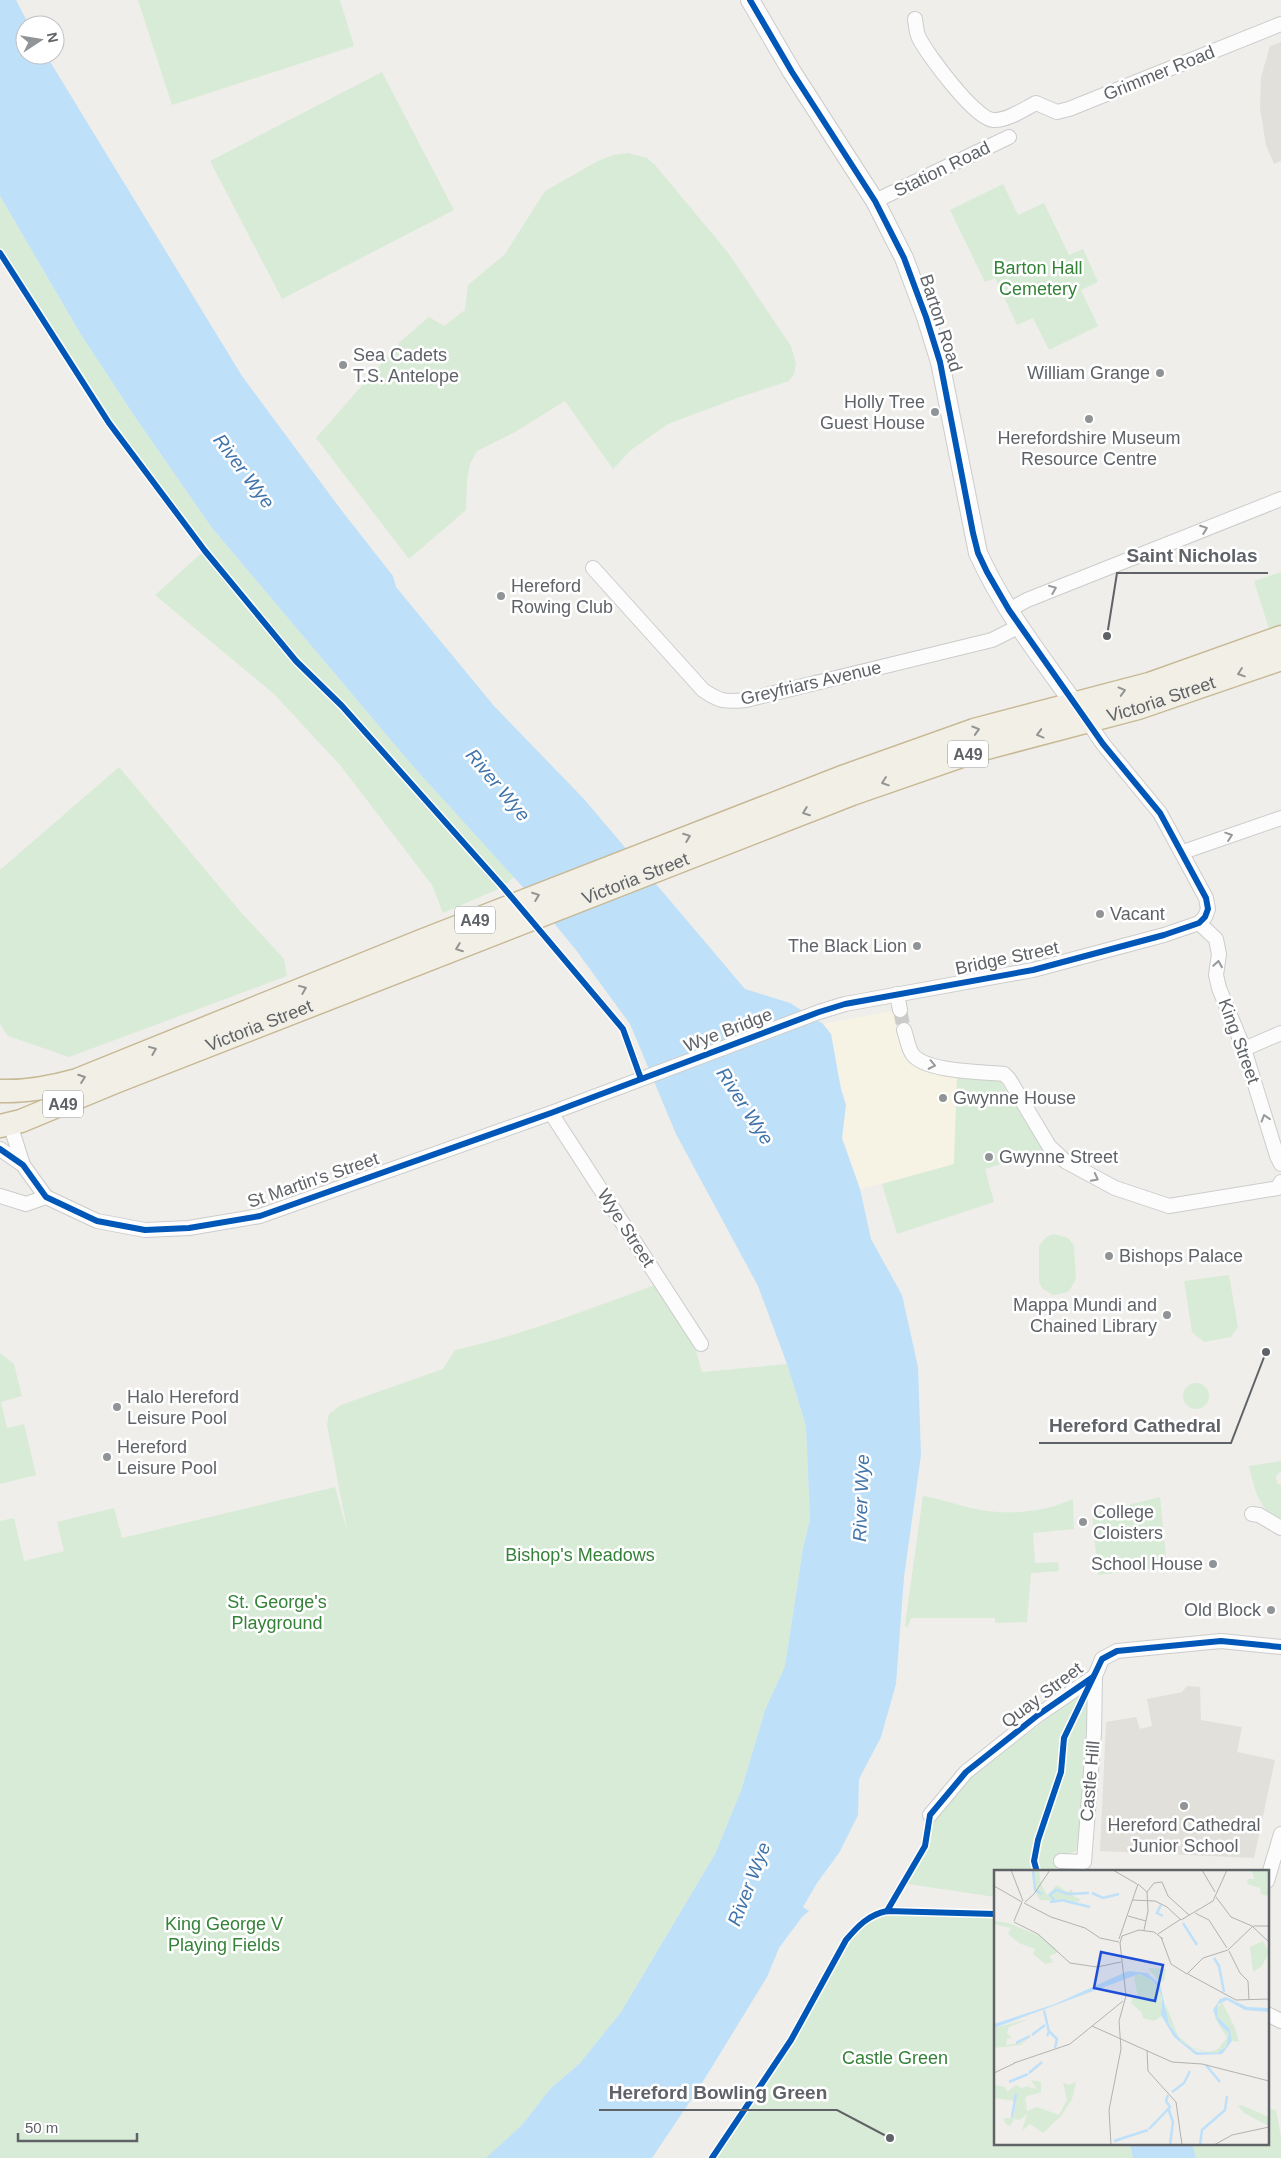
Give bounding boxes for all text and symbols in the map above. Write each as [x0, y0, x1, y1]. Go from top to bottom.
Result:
north arrow [15, 15, 65, 65]
text: N [44, 31, 62, 44]
street label: Grimmer Road [1101, 42, 1217, 104]
street label: Station Road [891, 137, 993, 201]
park label: Barton Hall Cemetery [993, 258, 1083, 299]
street label: Barton Road [916, 272, 966, 374]
place label: Sea Cadets T.S. Antelope [353, 345, 459, 386]
marker: Sea Cadets T.S. Antelope [337, 359, 349, 371]
place label: William Grange [1027, 363, 1150, 383]
marker: William Grange [1154, 367, 1166, 379]
place label: Holly Tree Guest House [820, 392, 925, 433]
marker: Holly Tree Guest House [929, 406, 941, 418]
marker: Herefordshire Museum Resource Centre [1083, 413, 1095, 425]
place label: Herefordshire Museum Resource Centre [997, 428, 1181, 469]
water label: River Wye [209, 430, 279, 512]
one-way arrow [1199, 525, 1208, 535]
callout: Saint Nicholas [1117, 539, 1268, 573]
text: Saint Nicholas [1127, 545, 1257, 566]
place label: Hereford Rowing Club [511, 576, 613, 617]
one-way arrow [1048, 585, 1057, 595]
marker: Hereford Rowing Club [495, 590, 507, 602]
street label: Greyfriars Avenue [739, 657, 883, 709]
one-way arrow [1237, 667, 1246, 677]
street label: Victoria Street [1105, 672, 1218, 726]
one-way arrow [1117, 686, 1126, 697]
one-way arrow [972, 725, 980, 735]
one-way arrow [1036, 728, 1045, 739]
road number: A49 [948, 741, 988, 768]
water label: River Wye [462, 745, 534, 825]
one-way arrow [882, 776, 890, 786]
one-way arrow [802, 806, 811, 816]
one-way arrow [1224, 832, 1233, 842]
one-way arrow [682, 833, 691, 844]
street label: Victoria Street [579, 849, 692, 909]
one-way arrow [531, 892, 540, 903]
place label: Vacant [1110, 904, 1165, 924]
road number: A49 [455, 906, 495, 934]
marker: Vacant [1094, 908, 1106, 920]
place label: The Black Lion [788, 936, 907, 956]
street label: Bridge Street [954, 937, 1060, 979]
marker: The Black Lion [911, 940, 923, 952]
one-way arrow [455, 941, 464, 952]
one-way arrow [1212, 960, 1222, 968]
one-way arrow [299, 984, 307, 994]
street label: Victoria Street [203, 996, 315, 1056]
street label: King Street [1214, 996, 1264, 1086]
street label: Wye Bridge [681, 1004, 775, 1056]
one-way arrow [148, 1045, 157, 1056]
one-way arrow [927, 1059, 936, 1070]
water label: River Wye [712, 1064, 778, 1148]
one-way arrow [77, 1074, 86, 1084]
place label: Gwynne House [953, 1088, 1076, 1108]
road number: A49 [43, 1090, 83, 1118]
marker: Gwynne House [937, 1092, 949, 1104]
one-way arrow [1261, 1114, 1271, 1122]
place label: Gwynne Street [999, 1147, 1118, 1167]
street label: St Martin's Street [245, 1148, 381, 1212]
marker: Gwynne Street [983, 1151, 995, 1163]
one-way arrow [1090, 1172, 1099, 1182]
street label: Wye Street [593, 1185, 659, 1271]
place label: Bishops Palace [1119, 1246, 1243, 1266]
marker: Bishops Palace [1103, 1250, 1115, 1262]
place label: Mappa Mundi and Chained Library [1013, 1295, 1157, 1336]
marker: Mappa Mundi and Chained Library [1161, 1309, 1173, 1321]
place label: Halo Hereford Leisure Pool [127, 1387, 239, 1428]
marker: Halo Hereford Leisure Pool [111, 1401, 123, 1413]
callout: Hereford Cathedral [1039, 1409, 1231, 1443]
text: Hereford Cathedral [1049, 1415, 1221, 1436]
place label: Hereford Leisure Pool [117, 1437, 217, 1478]
marker: Hereford Leisure Pool [101, 1451, 113, 1463]
water label: River Wye [849, 1454, 873, 1542]
place label: College Cloisters [1093, 1502, 1163, 1543]
marker: College Cloisters [1077, 1516, 1089, 1528]
park label: Bishop's Meadows [505, 1545, 655, 1565]
place label: School House [1091, 1554, 1203, 1574]
marker: School House [1207, 1558, 1219, 1570]
park label: St. George's Playground [227, 1592, 327, 1633]
place label: Old Block [1184, 1600, 1262, 1620]
marker: Old Block [1265, 1604, 1277, 1616]
street label: Quay Street [998, 1658, 1086, 1732]
street label: Castle Hill [1077, 1740, 1103, 1822]
marker: Hereford Cathedral Junior School [1178, 1800, 1190, 1812]
place label: Hereford Cathedral Junior School [1107, 1815, 1261, 1856]
water label: River Wye [723, 1839, 775, 1929]
inset map [994, 1870, 1268, 2146]
park label: King George V Playing Fields [165, 1914, 283, 1955]
park label: Castle Green [842, 2048, 948, 2068]
callout: Hereford Bowling Green [599, 2076, 837, 2110]
text: Hereford Bowling Green [609, 2082, 827, 2103]
scale bar [18, 2110, 136, 2142]
text: 50 m [25, 2119, 58, 2136]

